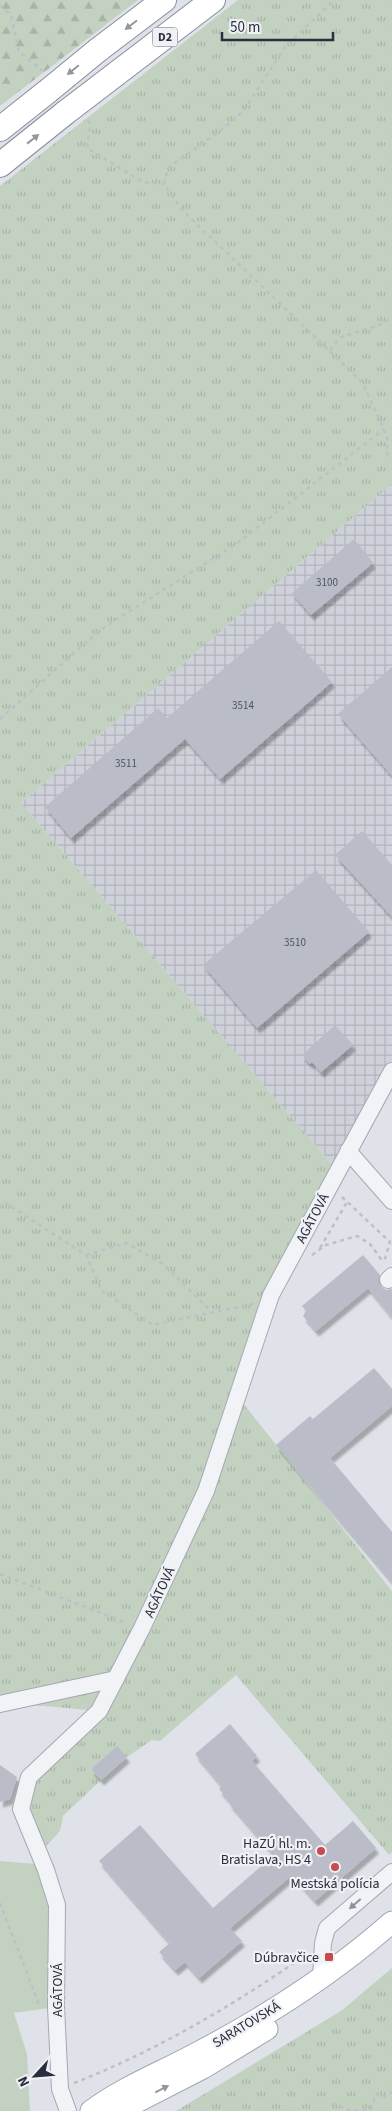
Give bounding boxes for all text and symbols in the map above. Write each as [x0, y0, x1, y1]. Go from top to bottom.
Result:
scale bar [222, 10, 333, 42]
text: 50 m [230, 17, 260, 38]
one-way arrow [125, 20, 138, 31]
road number: D2 [152, 28, 178, 46]
one-way arrow [67, 65, 80, 76]
one-way arrow [26, 134, 39, 145]
house number: 3100 [316, 575, 338, 590]
house number: 3514 [232, 698, 254, 713]
house number: 3511 [115, 756, 137, 771]
house number: 3510 [284, 935, 306, 950]
street label: AGÁTOVÁ [291, 1190, 335, 1247]
street label: AGÁTOVÁ [139, 1563, 181, 1621]
place label: HaZÚ hl. m. Bratislava, HS 4 [221, 1834, 311, 1870]
marker: HaZÚ hl. m. Bratislava, HS 4 [315, 1845, 327, 1857]
marker: Mestská polícia [329, 1861, 341, 1873]
place label: Mestská polícia [290, 1874, 380, 1894]
one-way arrow [350, 1898, 362, 1910]
place label: Dúbravčice [254, 1948, 319, 1968]
marker: Dúbravčice [323, 1951, 335, 1963]
street label: AGÁTOVÁ [48, 1963, 68, 2017]
street label: SARATOVSKÁ [209, 1996, 285, 2053]
north arrow [10, 2051, 60, 2101]
text: N [13, 2073, 35, 2090]
one-way arrow [155, 2085, 170, 2093]

